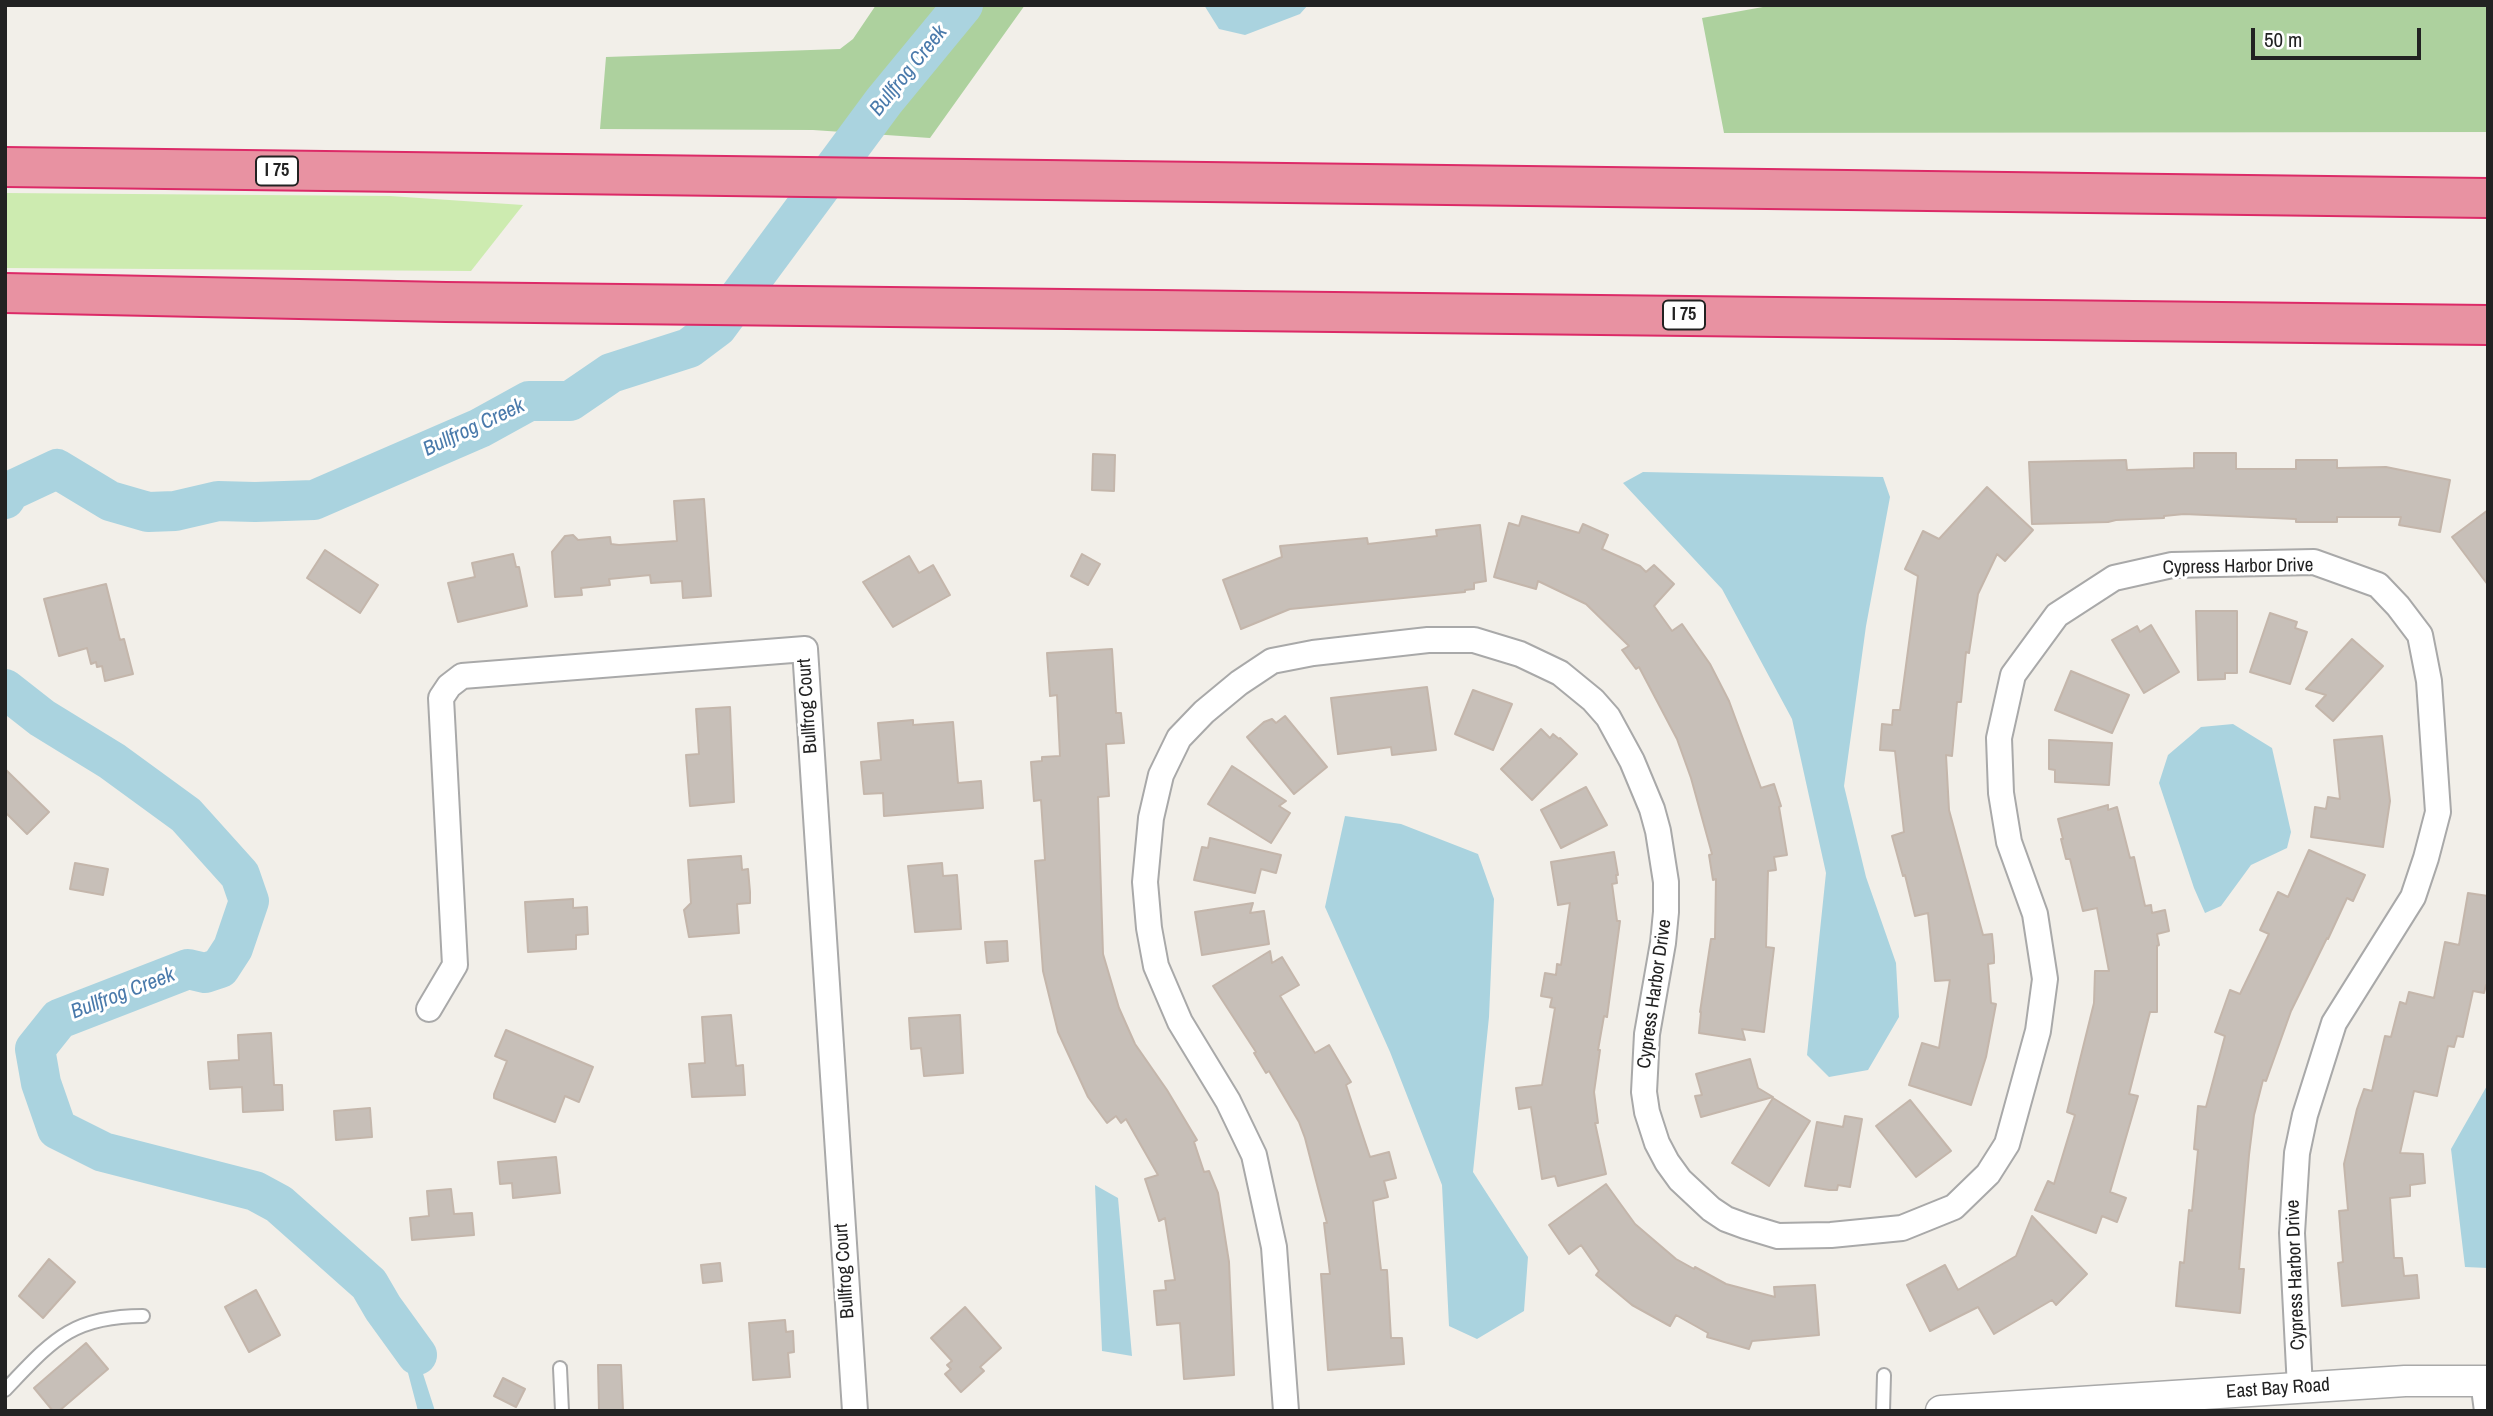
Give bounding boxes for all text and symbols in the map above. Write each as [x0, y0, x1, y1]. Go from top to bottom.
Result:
scale bar [2255, 14, 2425, 58]
water label: Bullfrog Creek [865, 21, 953, 121]
text: 50 m [2264, 25, 2302, 54]
road number: I 75 [256, 156, 298, 186]
road number: I 75 [1663, 300, 1705, 330]
water label: Bullfrog Creek [419, 394, 529, 462]
street label: Cypress Harbor Drive [2162, 554, 2314, 580]
street label: Bullfrog Court [793, 658, 823, 754]
street label: Cypress Harbor Drive [1633, 918, 1677, 1070]
water label: Bullfrog Creek [68, 963, 178, 1025]
street label: Cypress Harbor Drive [2282, 1199, 2310, 1351]
street label: Bullfrog Court [830, 1223, 860, 1319]
street label: East Bay Road [2225, 1374, 2331, 1404]

